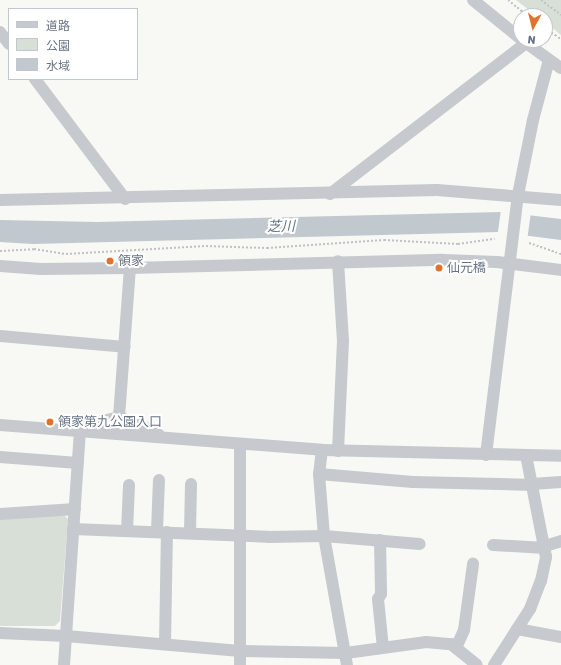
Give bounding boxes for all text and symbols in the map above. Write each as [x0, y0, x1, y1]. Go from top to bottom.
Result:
legend [8, 8, 138, 80]
north arrow [513, 8, 553, 48]
text: 道路 [46, 19, 70, 33]
text: N [527, 32, 536, 46]
text: 公園 [46, 39, 70, 53]
text: 水域 [46, 59, 70, 73]
water label: 芝川 [267, 218, 295, 236]
place label: 領家 [118, 253, 144, 269]
marker: 領家 [105, 256, 115, 266]
place label: 仙元橋 [447, 260, 486, 276]
marker: 仙元橋 [434, 263, 444, 273]
place label: 領家第九公園入口 [58, 414, 162, 430]
marker: 領家第九公園入口 [45, 417, 55, 427]

